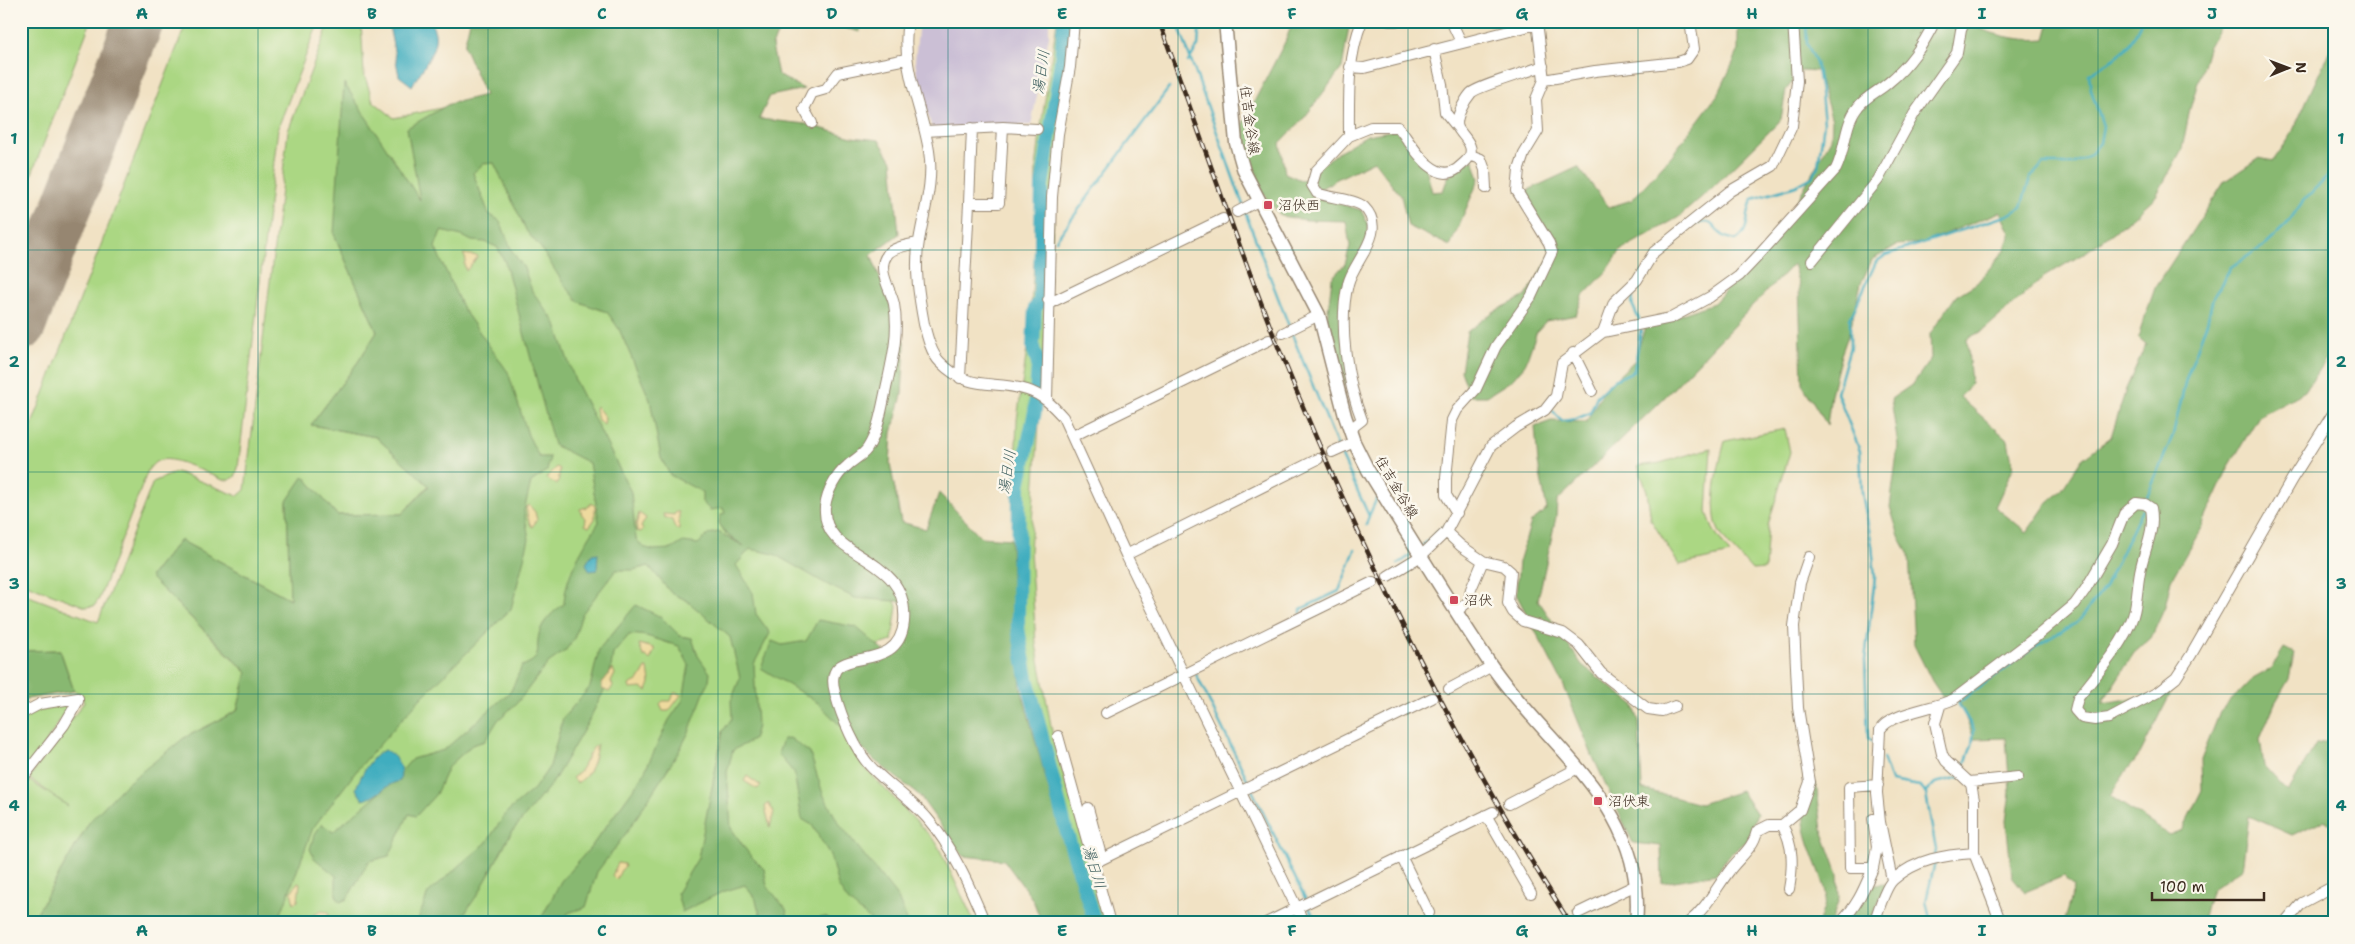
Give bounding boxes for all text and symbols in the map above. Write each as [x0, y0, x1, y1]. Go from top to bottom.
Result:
text: A [136, 3, 148, 24]
text: B [367, 3, 377, 24]
text: C [597, 3, 607, 24]
text: D [826, 3, 838, 24]
text: E [1057, 3, 1067, 24]
text: F [1287, 3, 1297, 24]
text: G [1516, 3, 1529, 24]
text: H [1746, 3, 1758, 24]
text: I [1978, 3, 1987, 24]
text: J [2207, 3, 2217, 24]
north arrow [2262, 42, 2312, 92]
water label: 湯日川 [1028, 48, 1054, 96]
text: N [2292, 62, 2310, 73]
street label: 住吉金谷線 [1236, 84, 1264, 156]
text: 1 [10, 128, 18, 149]
text: 1 [2337, 128, 2345, 149]
place label: 沼伏西 [1278, 196, 1320, 214]
marker: 沼伏西 [1262, 199, 1274, 211]
text: 2 [8, 351, 20, 372]
text: 2 [2335, 351, 2347, 372]
water label: 湯日川 [994, 448, 1020, 496]
street label: 住吉金谷線 [1371, 452, 1423, 522]
text: 3 [8, 573, 20, 594]
text: 3 [2335, 573, 2347, 594]
place label: 沼伏 [1464, 591, 1492, 609]
marker: 沼伏 [1448, 594, 1460, 606]
place label: 沼伏東 [1608, 792, 1650, 810]
text: 4 [8, 795, 20, 816]
marker: 沼伏東 [1592, 795, 1604, 807]
text: 4 [2335, 795, 2347, 816]
water label: 湯日川 [1078, 843, 1110, 891]
scale bar [2152, 869, 2265, 901]
text: 100 m [2160, 877, 2205, 897]
text: A [136, 920, 148, 941]
text: B [367, 920, 377, 941]
text: C [597, 920, 607, 941]
text: D [826, 920, 838, 941]
text: E [1057, 920, 1067, 941]
text: F [1287, 920, 1297, 941]
text: G [1516, 920, 1529, 941]
text: H [1746, 920, 1758, 941]
text: I [1978, 920, 1987, 941]
text: J [2207, 920, 2217, 941]

